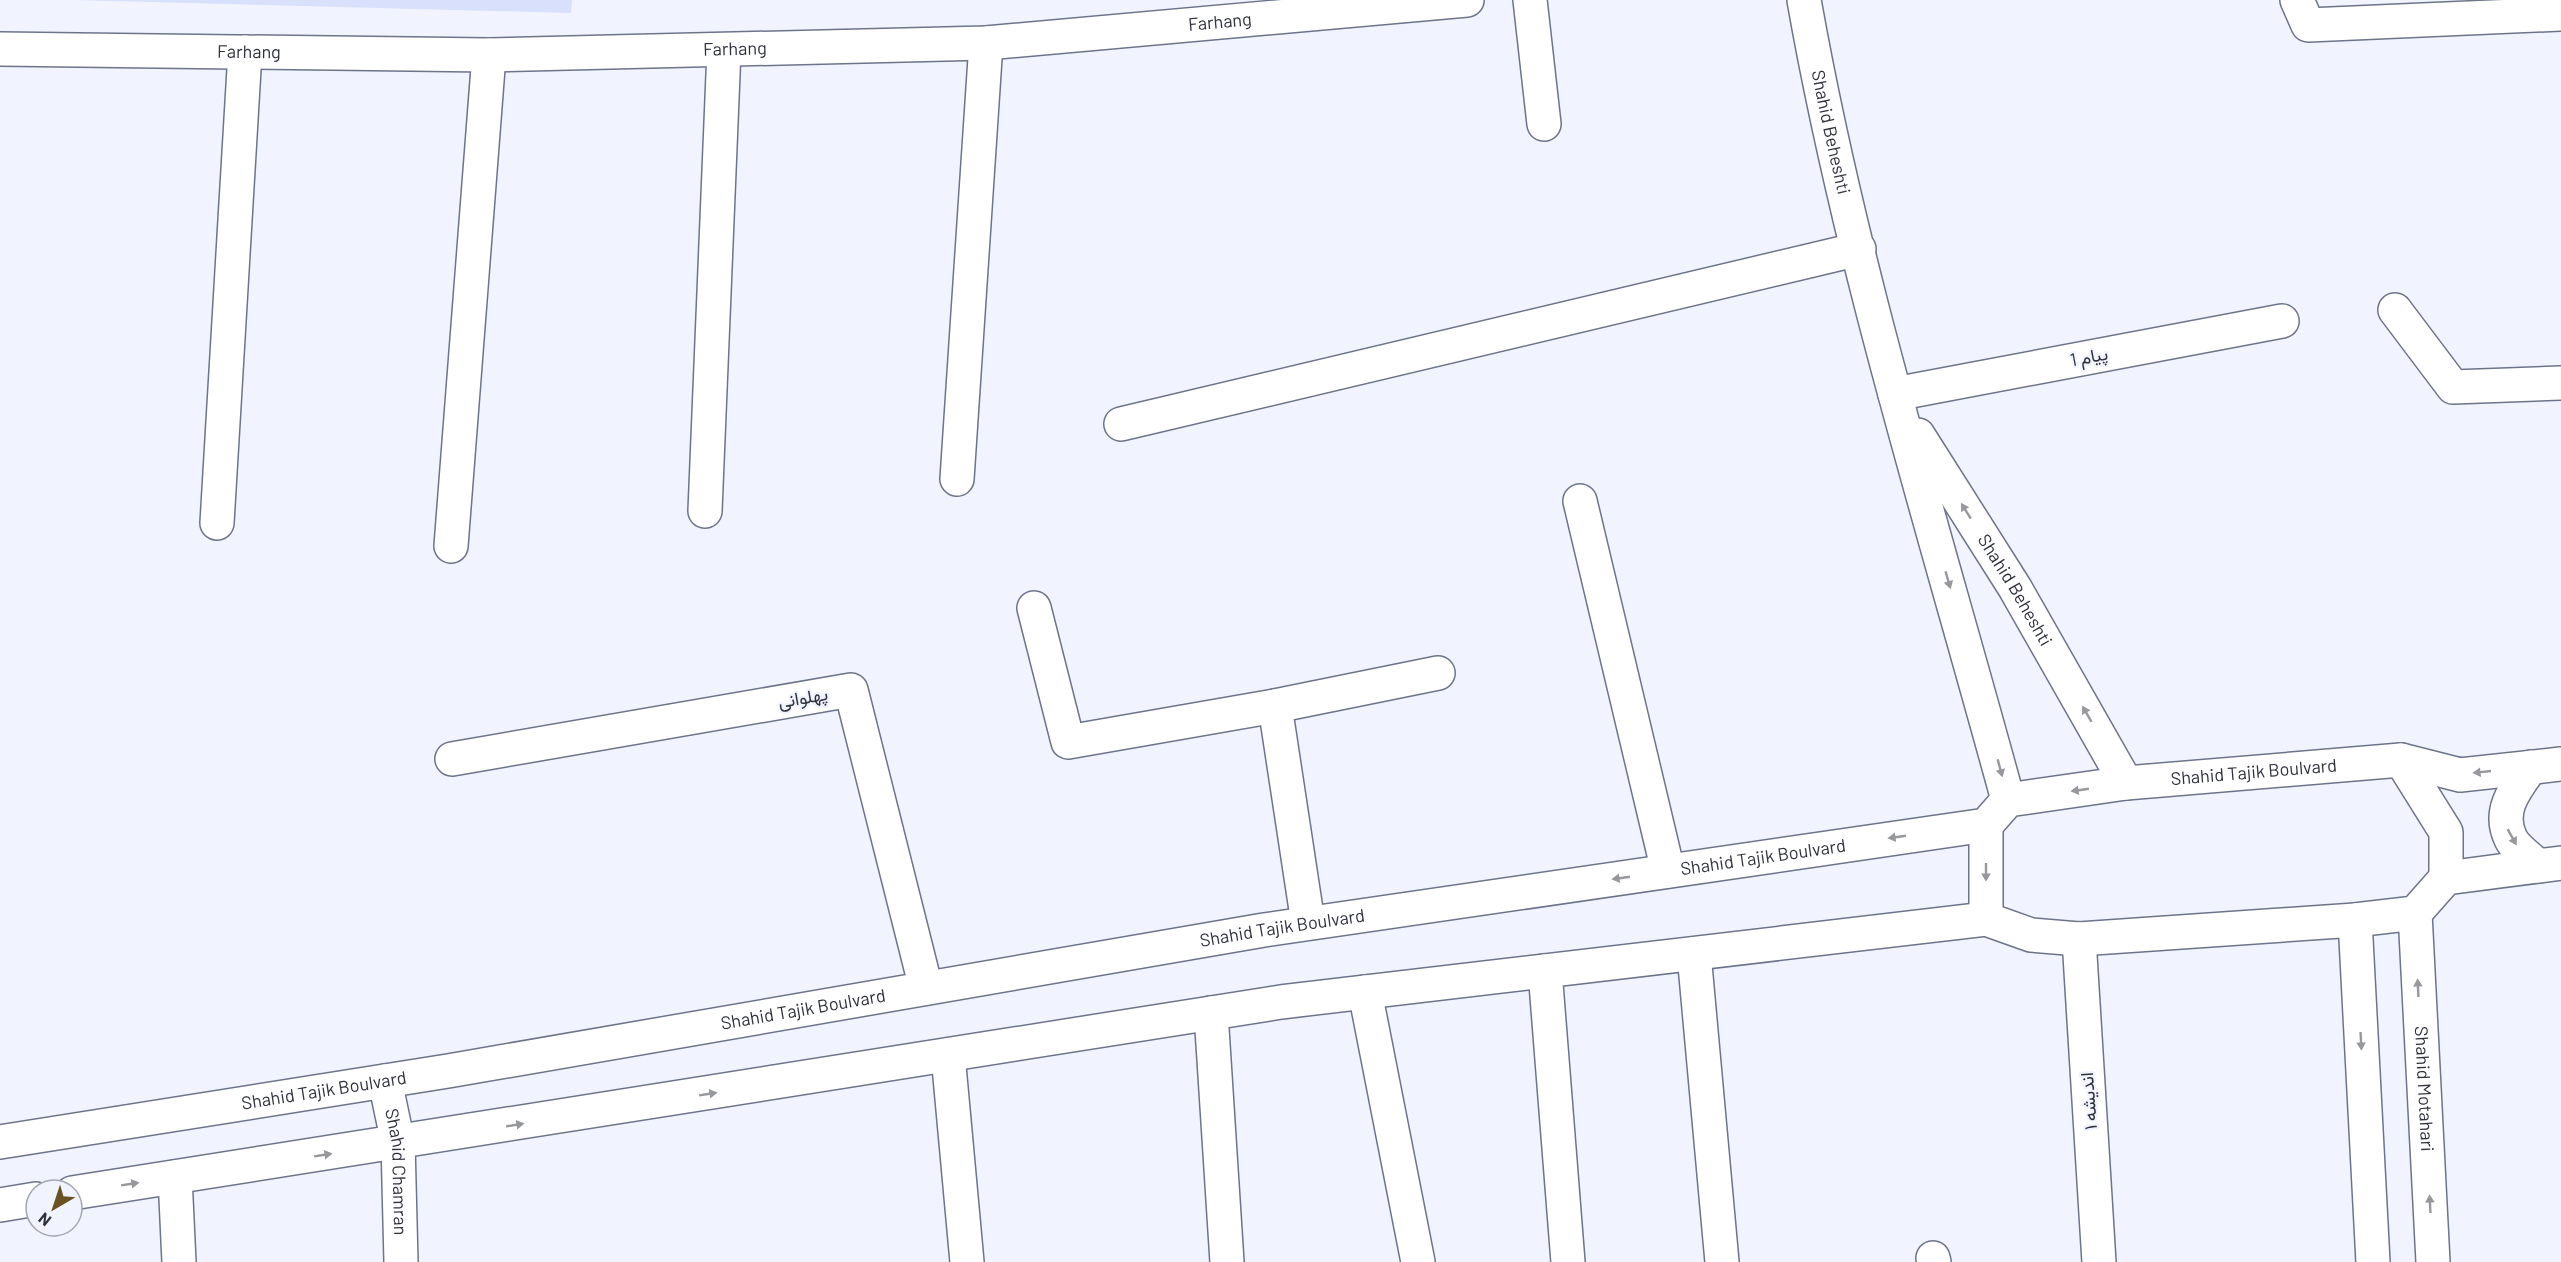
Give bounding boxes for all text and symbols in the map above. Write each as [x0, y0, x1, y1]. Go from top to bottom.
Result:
street label: Farhang [1187, 7, 1252, 35]
street label: Farhang [703, 36, 767, 60]
street label: Farhang [217, 40, 281, 62]
street label: Shahid Beheshti [1807, 68, 1856, 196]
street label: پیام 1 [2068, 342, 2110, 372]
one-way arrow [1960, 502, 1971, 519]
street label: Shahid Beheshti [1974, 530, 2058, 650]
one-way arrow [1944, 571, 1953, 589]
street label: پهلوانی [776, 682, 830, 714]
one-way arrow [2081, 706, 2092, 722]
street label: Shahid Tajik Boulvard [2170, 753, 2338, 789]
one-way arrow [1995, 759, 2005, 777]
one-way arrow [2472, 768, 2491, 777]
one-way arrow [2071, 786, 2090, 795]
one-way arrow [2507, 828, 2517, 846]
one-way arrow [1888, 833, 1907, 842]
street label: Shahid Tajik Boulvard [1679, 834, 1847, 879]
one-way arrow [1981, 862, 1991, 881]
one-way arrow [1612, 873, 1631, 882]
street label: Shahid Tajik Boulvard [1198, 903, 1366, 951]
one-way arrow [2414, 978, 2423, 997]
street label: Shahid Tajik Boulvard [719, 984, 887, 1034]
street label: Shahid Motahari [2411, 1025, 2439, 1152]
one-way arrow [2356, 1032, 2366, 1051]
street label: Shahid Tajik Boulvard [240, 1066, 408, 1114]
street label: اندیشه ۱ [2075, 1071, 2101, 1131]
one-way arrow [698, 1089, 717, 1098]
street label: Shahid Chamran [381, 1106, 412, 1236]
one-way arrow [506, 1120, 525, 1129]
one-way arrow [313, 1150, 332, 1159]
north arrow [24, 1178, 84, 1238]
one-way arrow [120, 1180, 139, 1189]
one-way arrow [2425, 1194, 2434, 1213]
text: N [34, 1209, 54, 1231]

